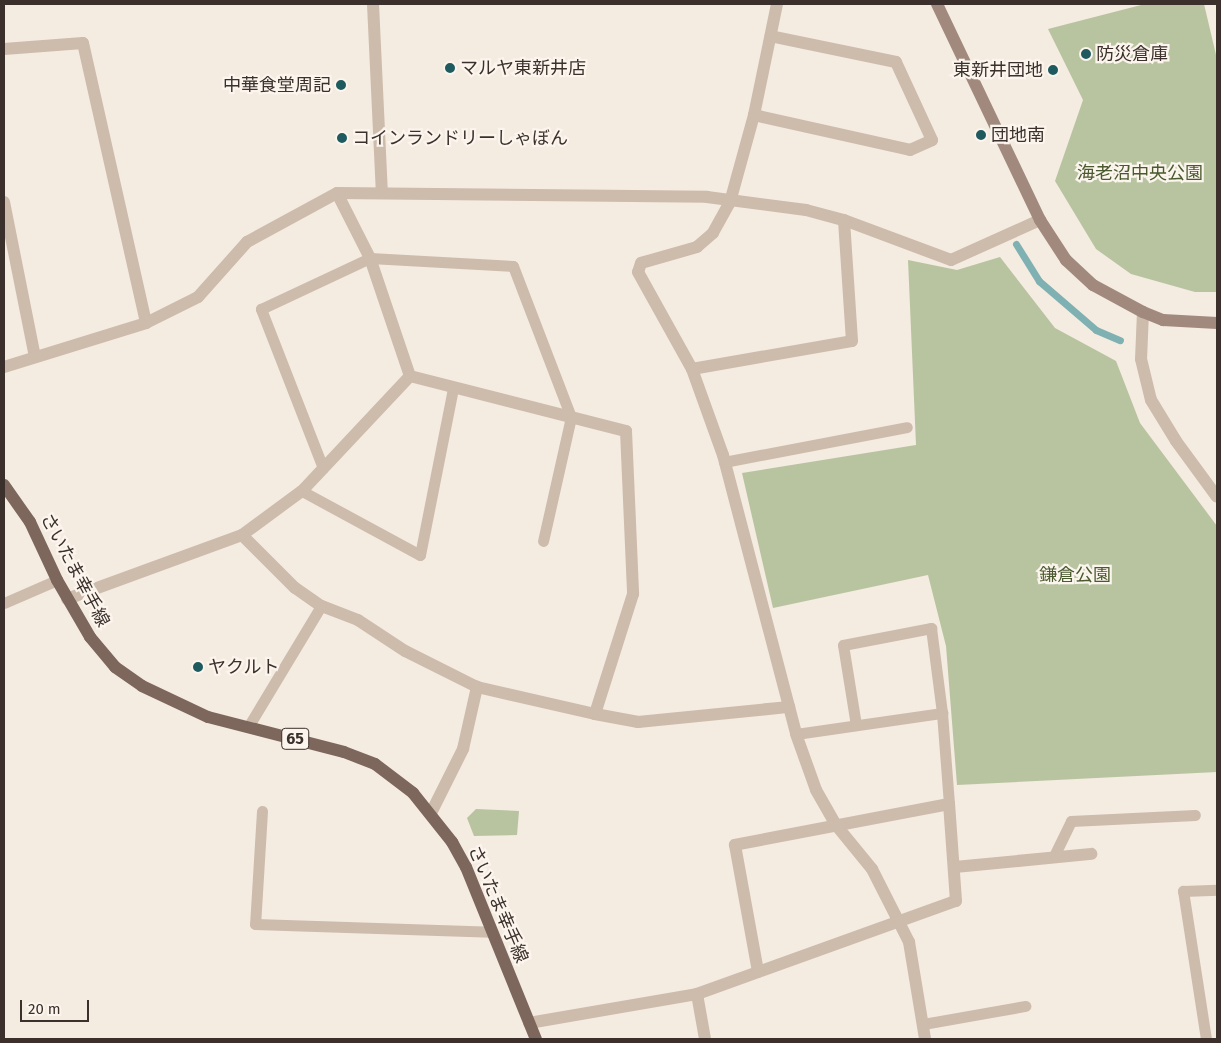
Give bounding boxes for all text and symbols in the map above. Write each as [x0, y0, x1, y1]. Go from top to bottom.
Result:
place label: 防災倉庫 [1096, 43, 1168, 65]
marker: 防災倉庫 [1080, 48, 1092, 60]
place label: マルヤ東新井店 [460, 57, 586, 79]
place label: 東新井団地 [953, 59, 1043, 81]
marker: マルヤ東新井店 [444, 62, 456, 74]
marker: 東新井団地 [1047, 64, 1059, 76]
place label: 中華食堂周記 [223, 74, 331, 96]
marker: 中華食堂周記 [335, 79, 347, 91]
place label: 団地南 [991, 124, 1045, 146]
place label: コインランドリーしゃぼん [352, 127, 568, 149]
marker: 団地南 [975, 129, 987, 141]
marker: コインランドリーしゃぼん [336, 132, 348, 144]
park label: 海老沼中央公園 [1077, 162, 1203, 184]
street label: さいたま幸手線 [36, 509, 114, 631]
park label: 鎌倉公園 [1039, 564, 1111, 586]
place label: ヤクルト [208, 656, 280, 678]
marker: ヤクルト [192, 661, 204, 673]
road number: 65 [280, 726, 310, 752]
street label: さいたま幸手線 [463, 842, 533, 966]
scale bar [22, 990, 91, 1022]
text: 20 m [28, 1000, 61, 1018]

